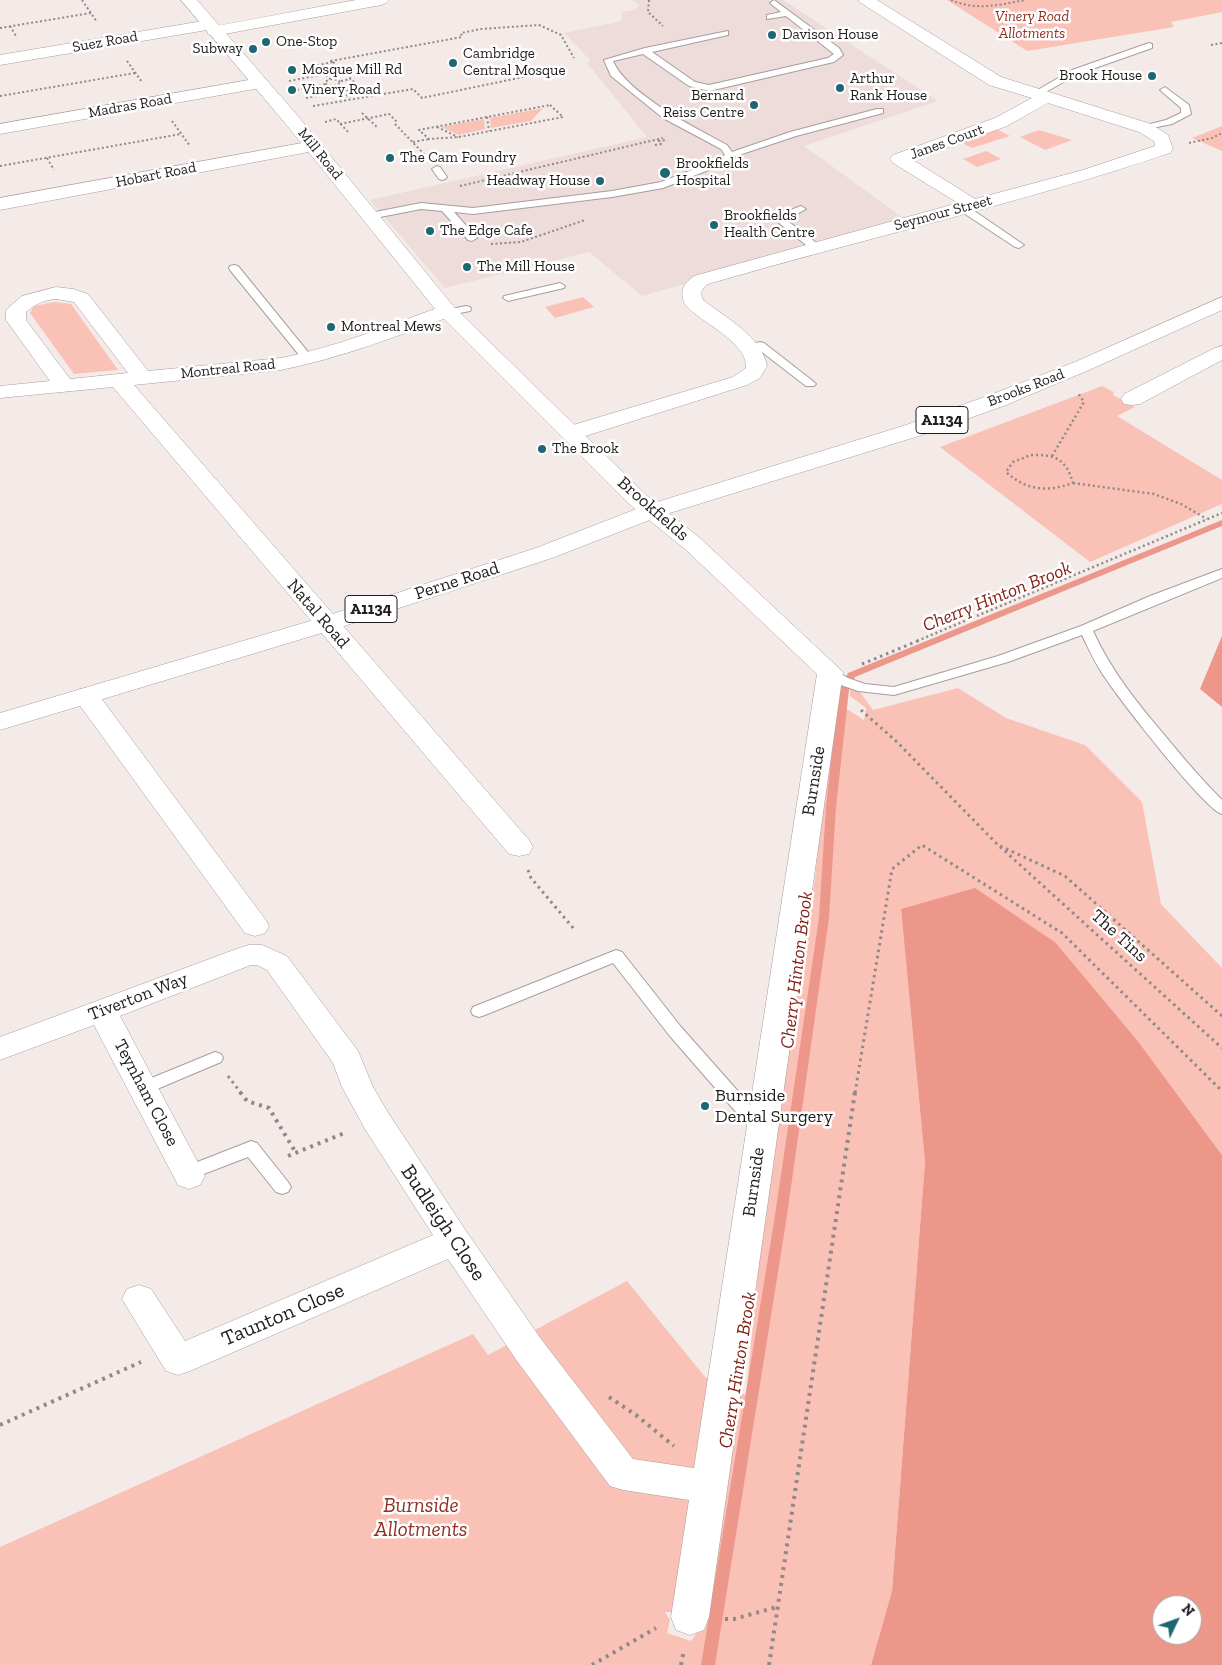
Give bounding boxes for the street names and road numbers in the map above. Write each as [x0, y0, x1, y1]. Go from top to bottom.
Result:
street label: Suez Road [71, 27, 139, 57]
street label: Madras Road [87, 90, 173, 122]
street label: Janes Court [908, 120, 986, 164]
street label: Mill Road [294, 125, 346, 183]
street label: Hobart Road [114, 158, 198, 192]
street label: Seymour Street [892, 191, 994, 235]
street label: Montreal Road [180, 355, 276, 383]
street label: Brooks Road [985, 365, 1067, 411]
road number: A1134 [916, 406, 968, 434]
street label: Brookfields [613, 472, 693, 546]
street label: Perne Road [412, 557, 502, 605]
street label: Natal Road [282, 575, 354, 653]
road number: A1134 [345, 596, 397, 622]
street label: Burnside [798, 745, 830, 817]
street label: The Tins [1086, 905, 1152, 967]
street label: Tiverton Way [85, 968, 191, 1026]
street label: Teynham Close [109, 1036, 183, 1150]
street label: Burnside [738, 1146, 770, 1218]
street label: Budleigh Close [395, 1160, 491, 1286]
street label: Taunton Close [218, 1278, 348, 1352]

